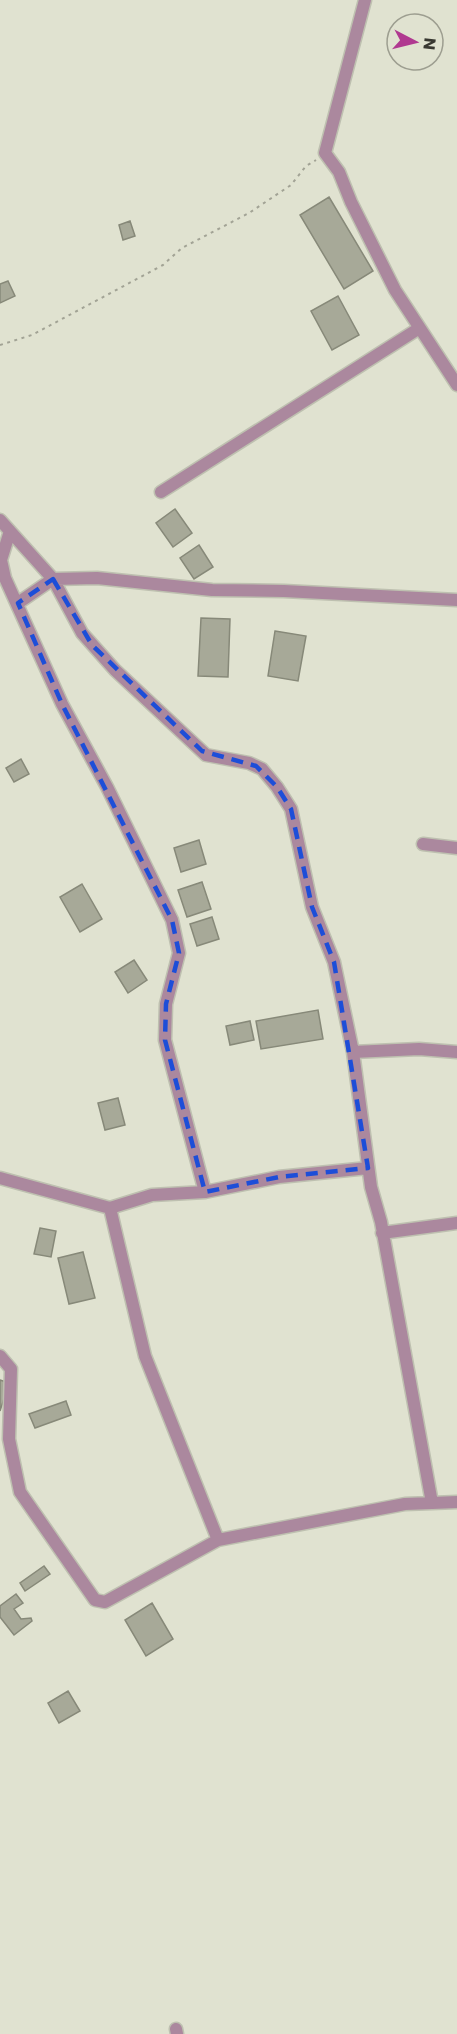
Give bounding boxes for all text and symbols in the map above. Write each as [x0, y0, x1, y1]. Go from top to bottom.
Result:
north arrow [385, 12, 445, 72]
text: N [417, 36, 442, 51]

